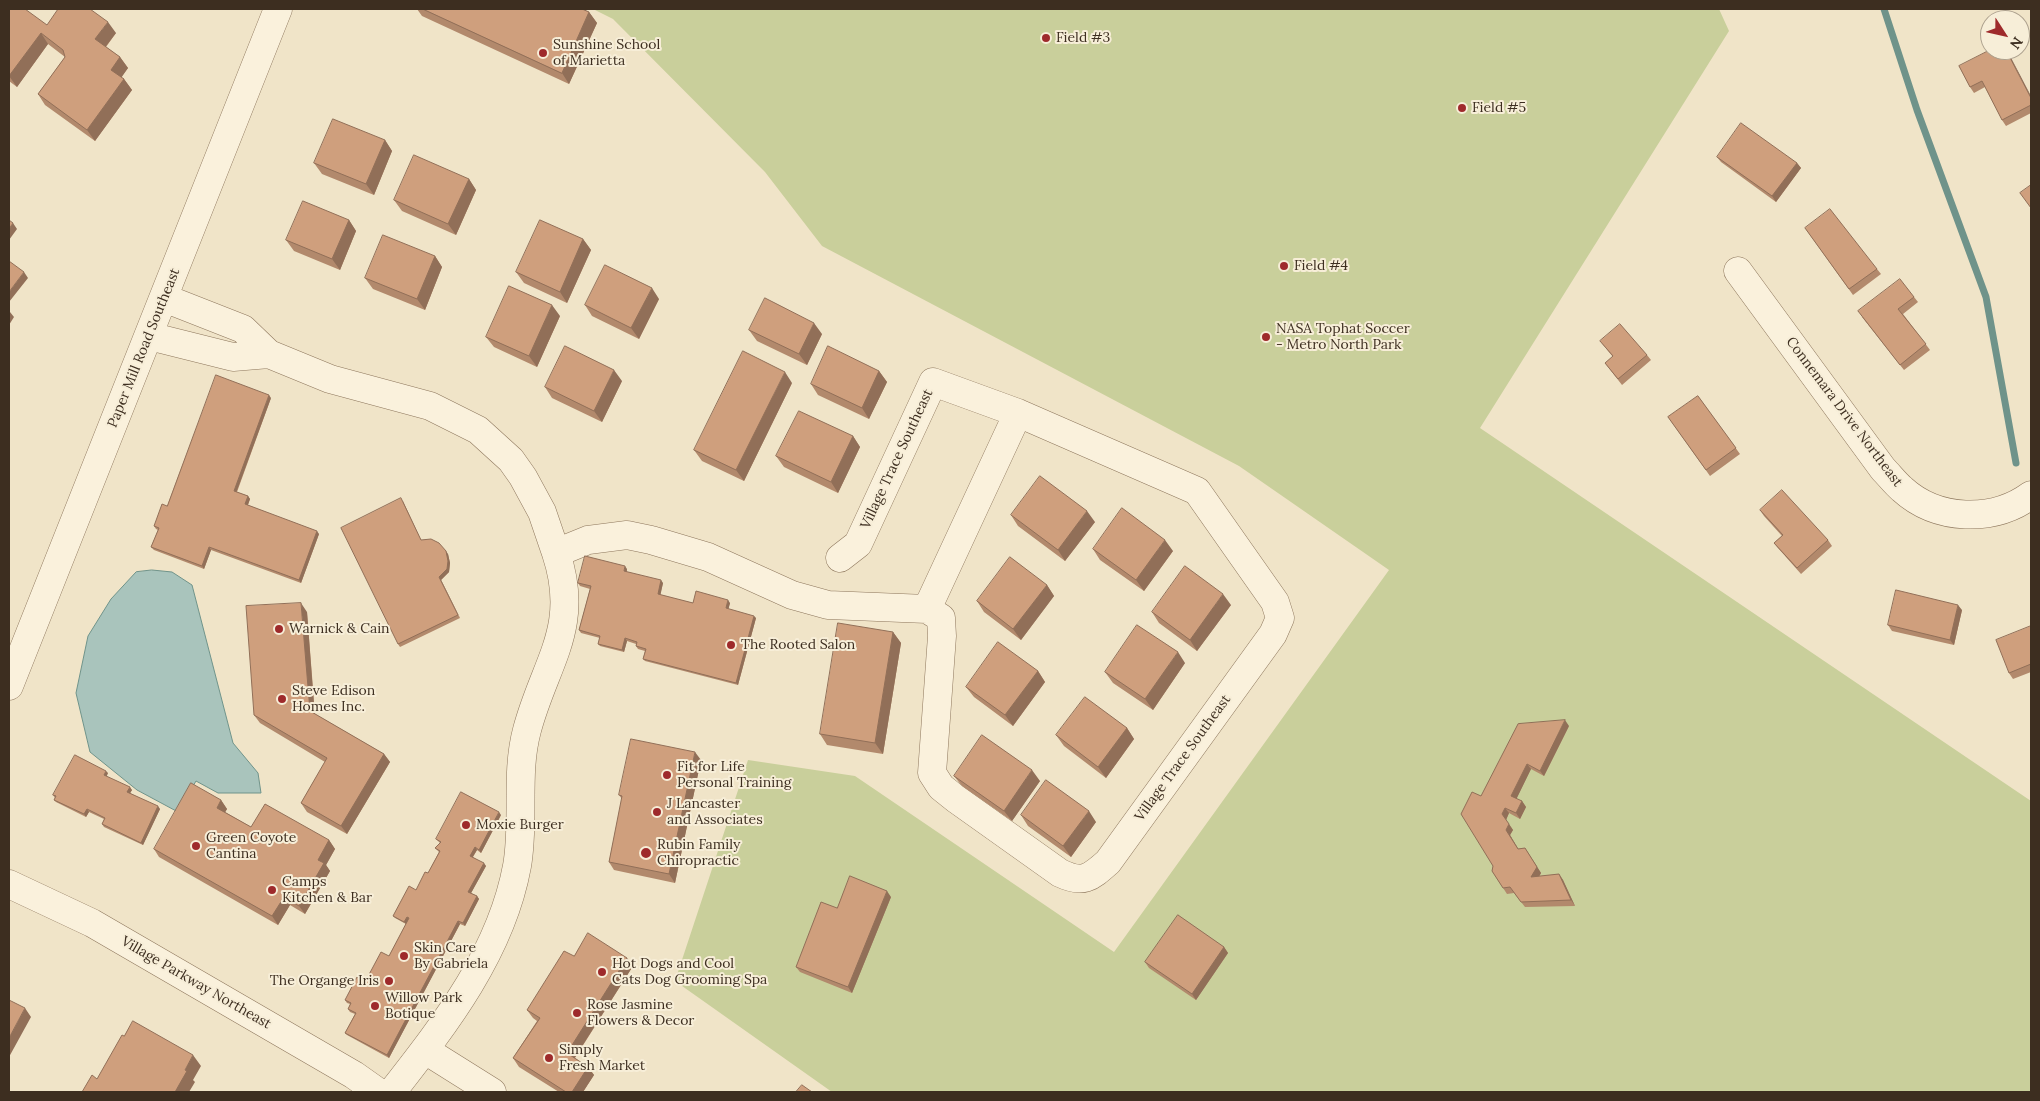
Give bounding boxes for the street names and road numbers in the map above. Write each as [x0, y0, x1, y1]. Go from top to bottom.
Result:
street label: Paper Mill Road Southeast [104, 266, 184, 430]
street label: Connemara Drive Northeast [1782, 334, 1906, 490]
street label: Village Trace Southeast [857, 386, 937, 532]
street label: Village Trace Southeast [1131, 691, 1235, 825]
street label: Village Parkway Northeast [118, 933, 274, 1033]

